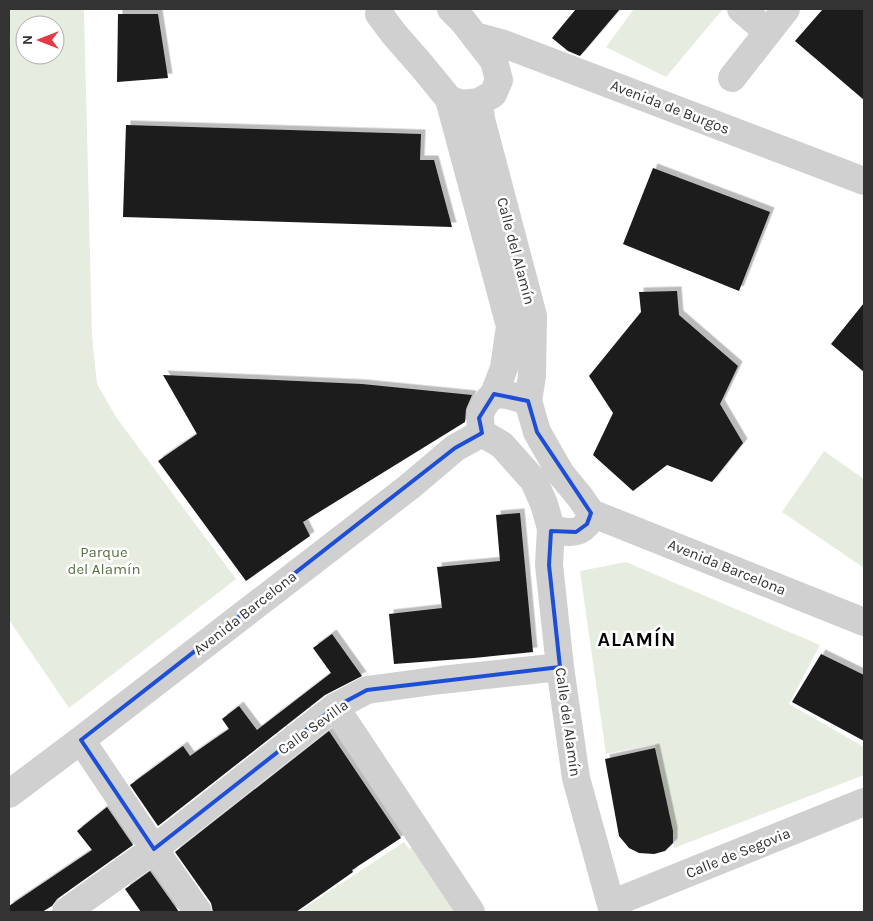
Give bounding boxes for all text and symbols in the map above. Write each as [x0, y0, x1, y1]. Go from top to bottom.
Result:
north arrow [15, 15, 65, 65]
text: N [19, 35, 36, 45]
street label: Avenida de Burgos [608, 76, 732, 138]
street label: Calle del Alamín [493, 195, 539, 307]
street label: Avenida Barcelona [665, 535, 789, 599]
park label: Parque del Alamín [68, 543, 140, 578]
street label: Avenida Barcelona [190, 567, 300, 659]
district label: ALAMÍN [598, 626, 676, 651]
street label: Calle del Alamín [551, 666, 585, 778]
street label: Calle Sevilla [274, 695, 352, 759]
street label: Calle de Segovia [683, 824, 793, 882]

